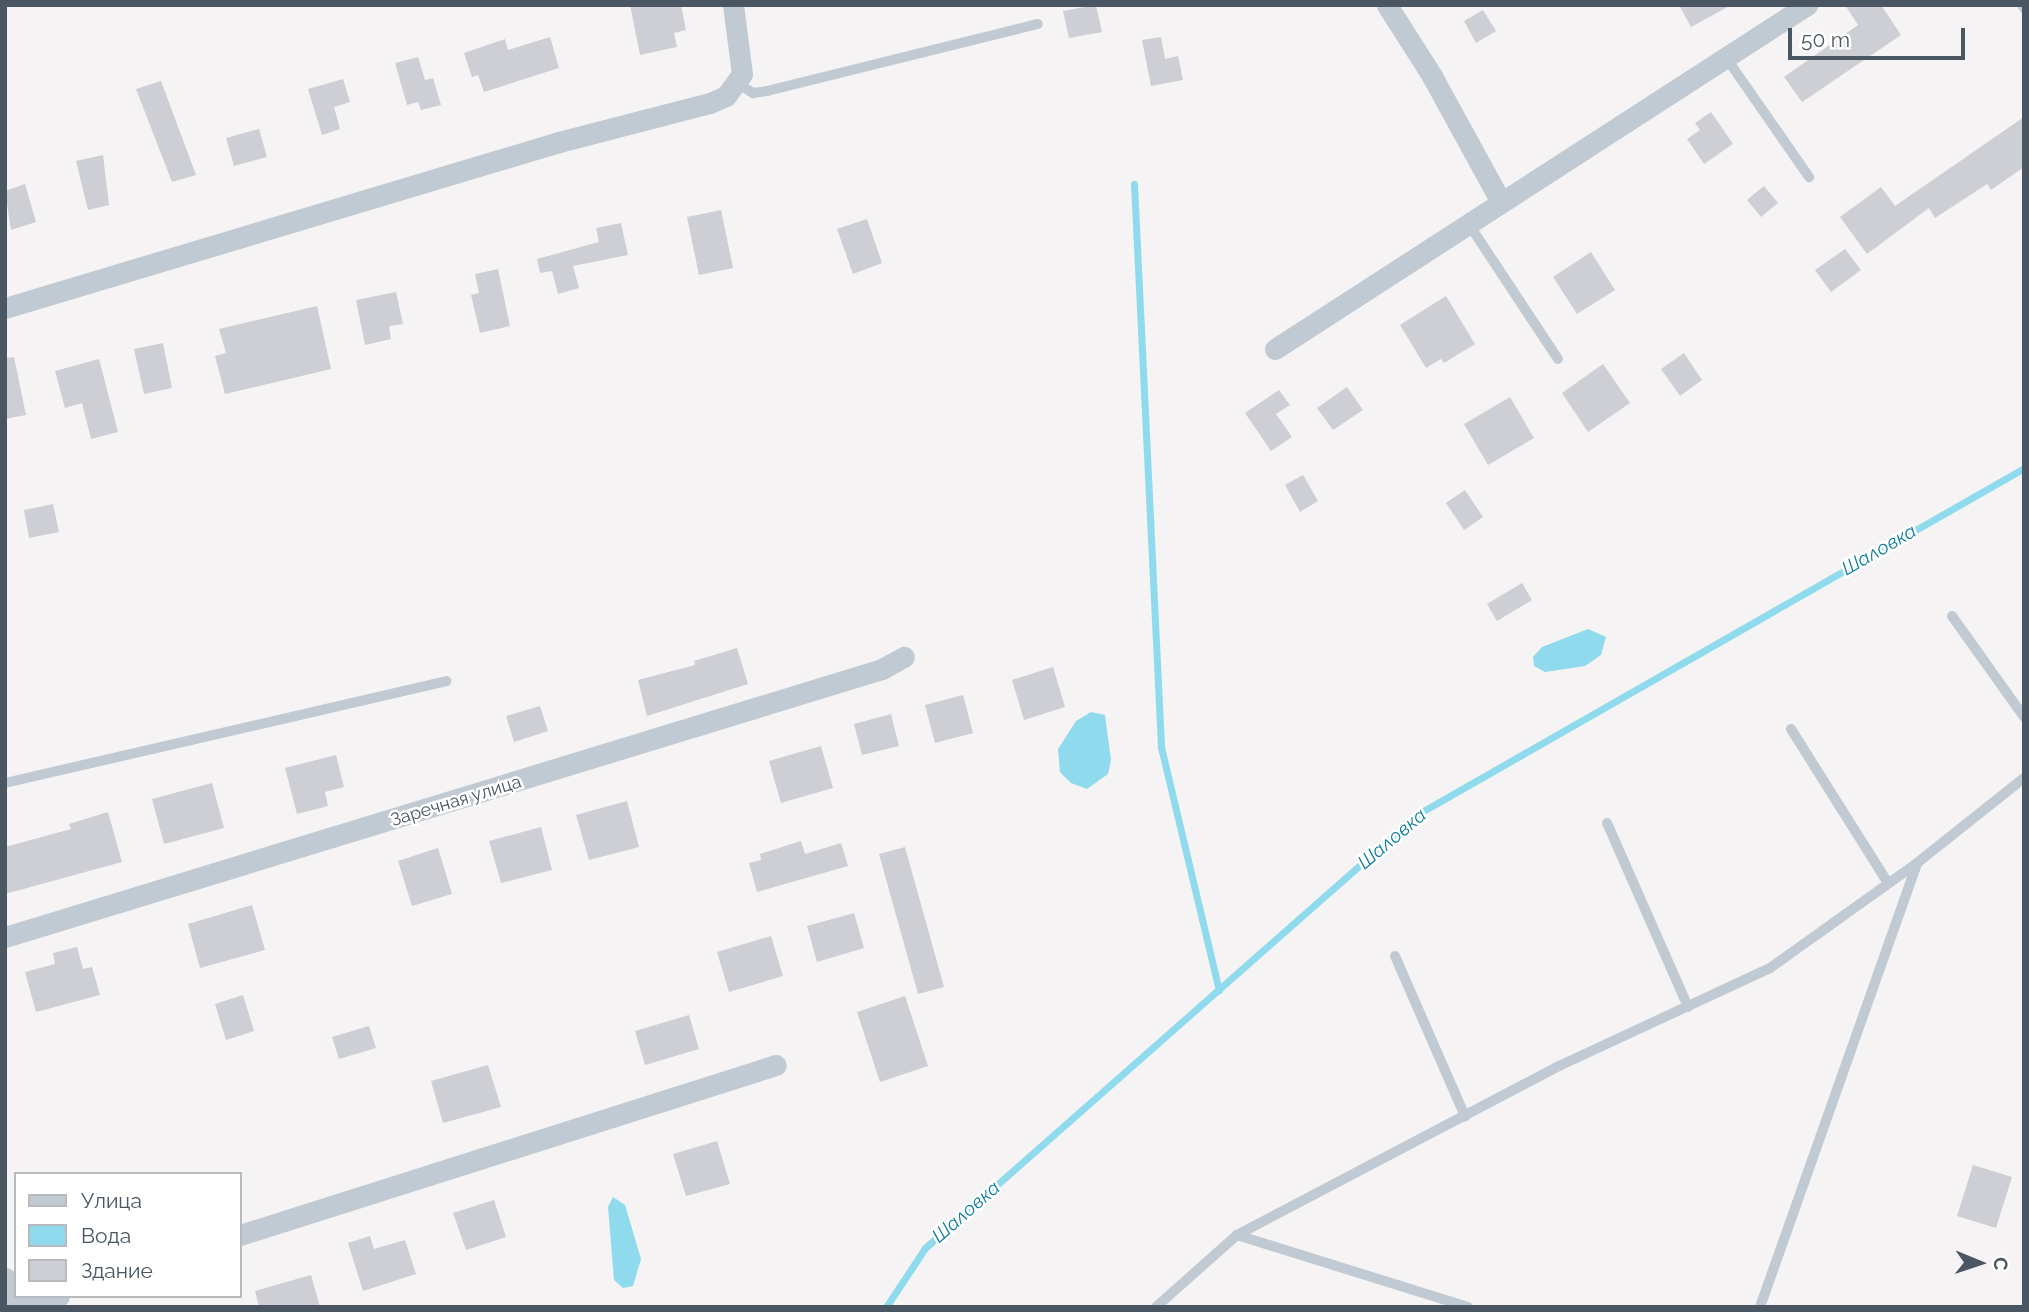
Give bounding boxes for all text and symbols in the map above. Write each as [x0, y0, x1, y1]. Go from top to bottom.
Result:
scale bar [1791, 14, 1968, 58]
text: 50 m [1801, 27, 1850, 52]
water label: Шаловка [1838, 520, 1920, 580]
street label: Заречная улица [388, 771, 524, 831]
water label: Шаловка [1353, 804, 1431, 874]
legend [14, 1172, 242, 1298]
water label: Шаловка [928, 1176, 1004, 1248]
text: Улица [81, 1188, 142, 1213]
text: Вода [81, 1223, 131, 1248]
north arrow [1945, 1228, 2015, 1298]
text: С [1990, 1257, 2012, 1271]
text: Здание [81, 1258, 153, 1283]

